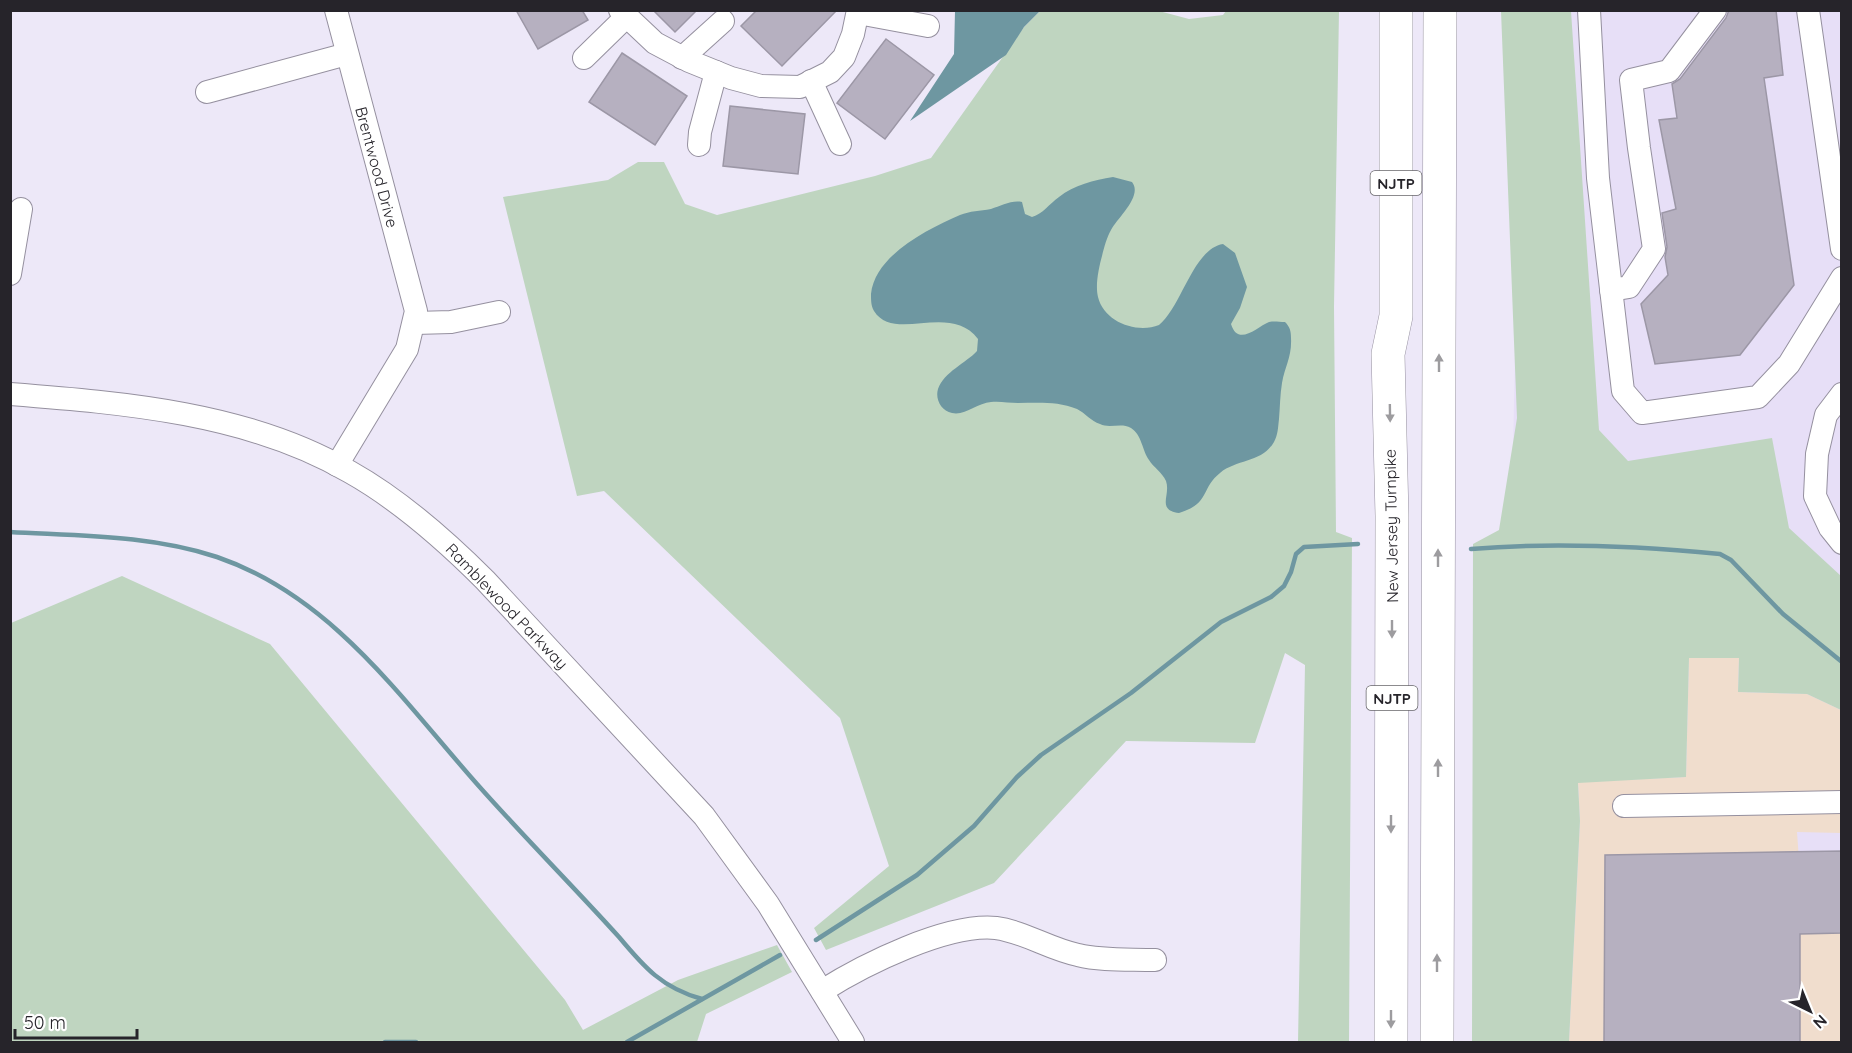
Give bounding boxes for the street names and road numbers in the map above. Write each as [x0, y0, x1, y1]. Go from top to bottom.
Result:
street label: Brentwood Drive [351, 104, 403, 230]
road number: NJTP [1370, 171, 1422, 195]
street label: New Jersey Turnpike [1380, 449, 1402, 603]
street label: Ramblewood Parkway [442, 539, 572, 673]
road number: NJTP [1366, 686, 1418, 710]

